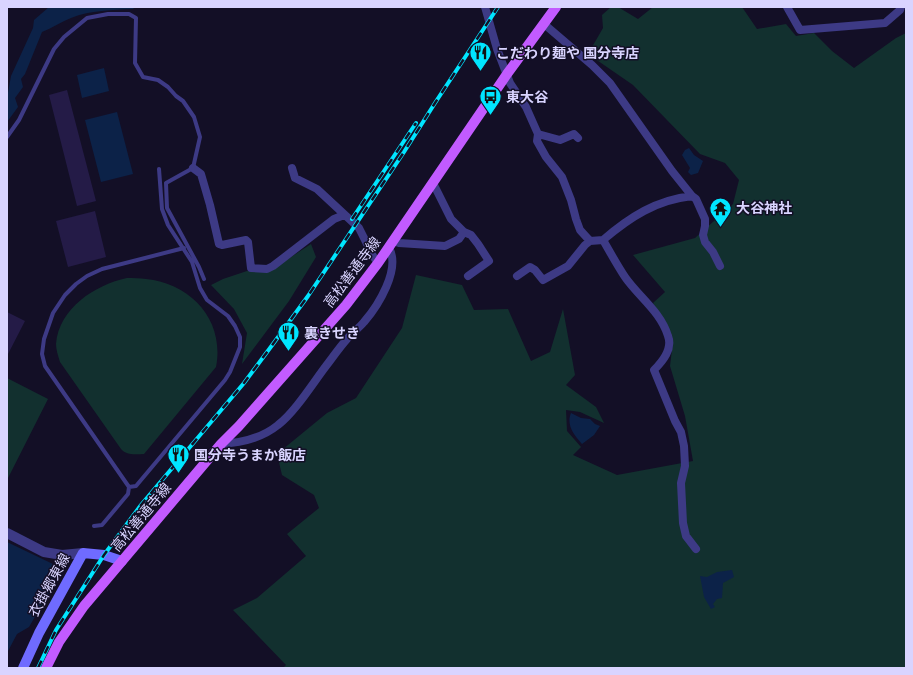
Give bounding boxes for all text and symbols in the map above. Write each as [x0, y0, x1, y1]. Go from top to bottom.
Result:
restaurant icon: こだわり麺や 国分寺店 [468, 40, 494, 73]
place label: こだわり麺や 国分寺店 [496, 45, 639, 61]
bus stop icon: 東大谷 [478, 84, 504, 117]
place label: 東大谷 [506, 89, 549, 105]
temple icon: 大谷神社 [707, 195, 733, 228]
place label: 大谷神社 [736, 200, 792, 216]
street label: 高松善通寺線 [320, 234, 384, 310]
restaurant icon: 裏きせき [276, 320, 302, 353]
place label: 裏きせき [304, 325, 360, 341]
restaurant icon: 国分寺うまか飯店 [165, 442, 191, 475]
place label: 国分寺うまか飯店 [194, 447, 306, 463]
street label: 高松善通寺線 [108, 480, 174, 554]
street label: 衣掛郷東線 [25, 551, 73, 619]

